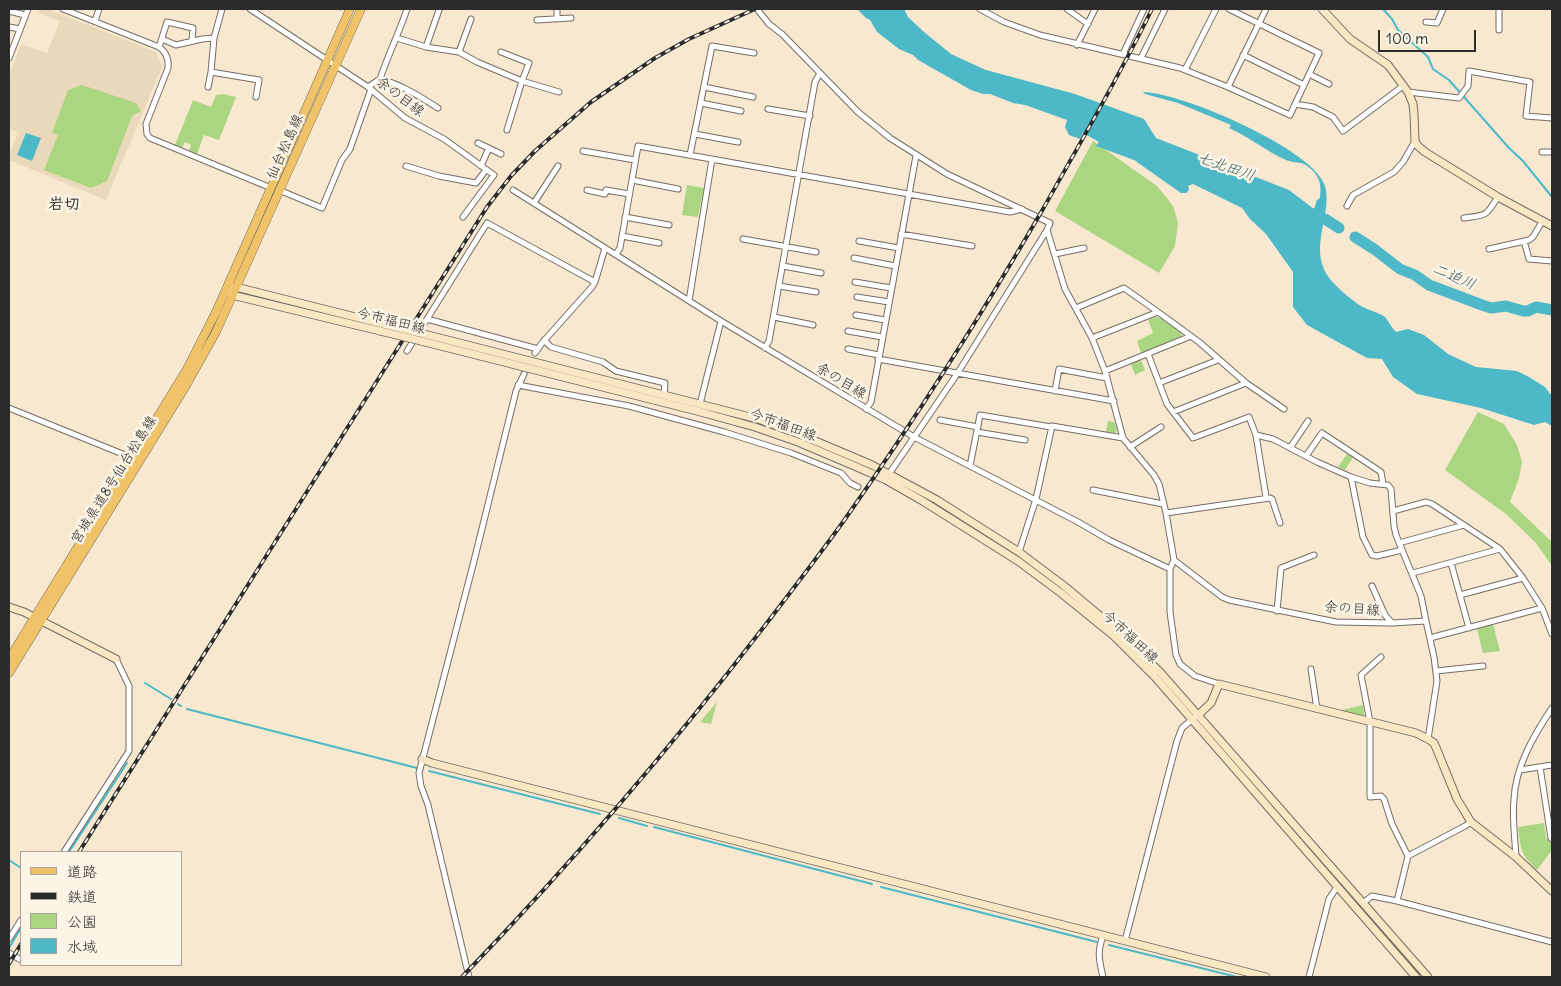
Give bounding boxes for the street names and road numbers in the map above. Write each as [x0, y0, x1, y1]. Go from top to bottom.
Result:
street label: 余の目線 [373, 73, 427, 121]
street label: 仙台松島線 [263, 112, 307, 182]
street label: 今市福田線 [355, 304, 427, 338]
street label: 余の目線 [813, 359, 869, 403]
street label: 今市福田線 [747, 405, 819, 445]
street label: 宮城県道8号仙台松島線 [68, 413, 160, 547]
street label: 余の目線 [1323, 599, 1381, 619]
street label: 今市福田線 [1099, 607, 1161, 667]

